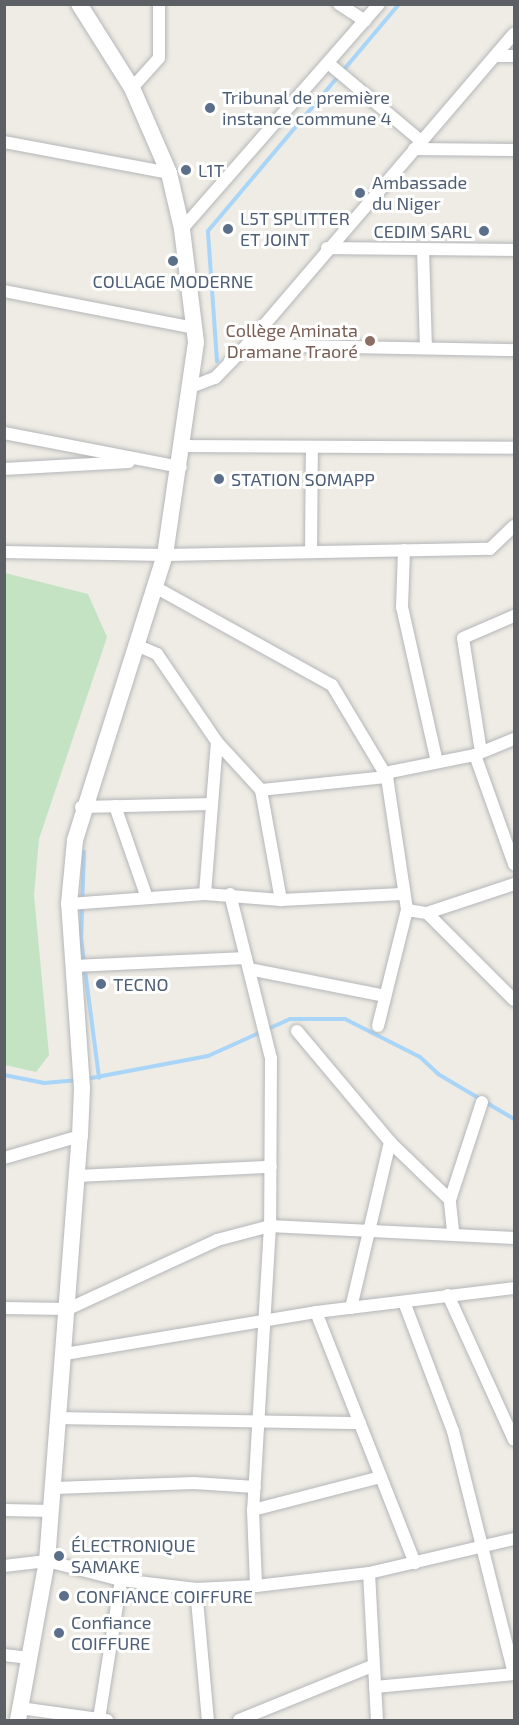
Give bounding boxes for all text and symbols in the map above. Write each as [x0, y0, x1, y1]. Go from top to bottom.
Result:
place label: Tribunal de première instance commune 4 [222, 87, 391, 130]
marker: Tribunal de première instance commune 4 [203, 101, 217, 115]
place label: L1T [198, 159, 224, 181]
marker: L1T [179, 163, 193, 177]
place label: Ambassade du Niger [372, 172, 467, 214]
marker: Ambassade du Niger [353, 186, 367, 200]
place label: L5T SPLITTER ET JOINT [240, 208, 350, 250]
place label: CEDIM SARL [374, 220, 472, 242]
marker: L5T SPLITTER ET JOINT [221, 222, 235, 236]
marker: CEDIM SARL [477, 224, 491, 238]
marker: COLLAGE MODERNE [166, 254, 180, 268]
place label: COLLAGE MODERNE [93, 270, 253, 292]
place label: Collège Aminata Dramane Traoré [225, 320, 358, 362]
marker: Collège Aminata Dramane Traoré [363, 334, 377, 348]
place label: STATION SOMAPP [231, 468, 375, 490]
marker: STATION SOMAPP [212, 472, 226, 486]
place label: TECNO [113, 973, 168, 995]
marker: TECNO [94, 977, 108, 991]
place label: ÉLECTRONIQUE SAMAKE [71, 1535, 196, 1578]
marker: ÉLECTRONIQUE SAMAKE [52, 1549, 66, 1563]
place label: CONFIANCE COIFFURE [76, 1585, 253, 1607]
marker: CONFIANCE COIFFURE [57, 1589, 71, 1603]
place label: Confiance COIFFURE [71, 1612, 152, 1654]
marker: Confiance COIFFURE [52, 1626, 66, 1640]

